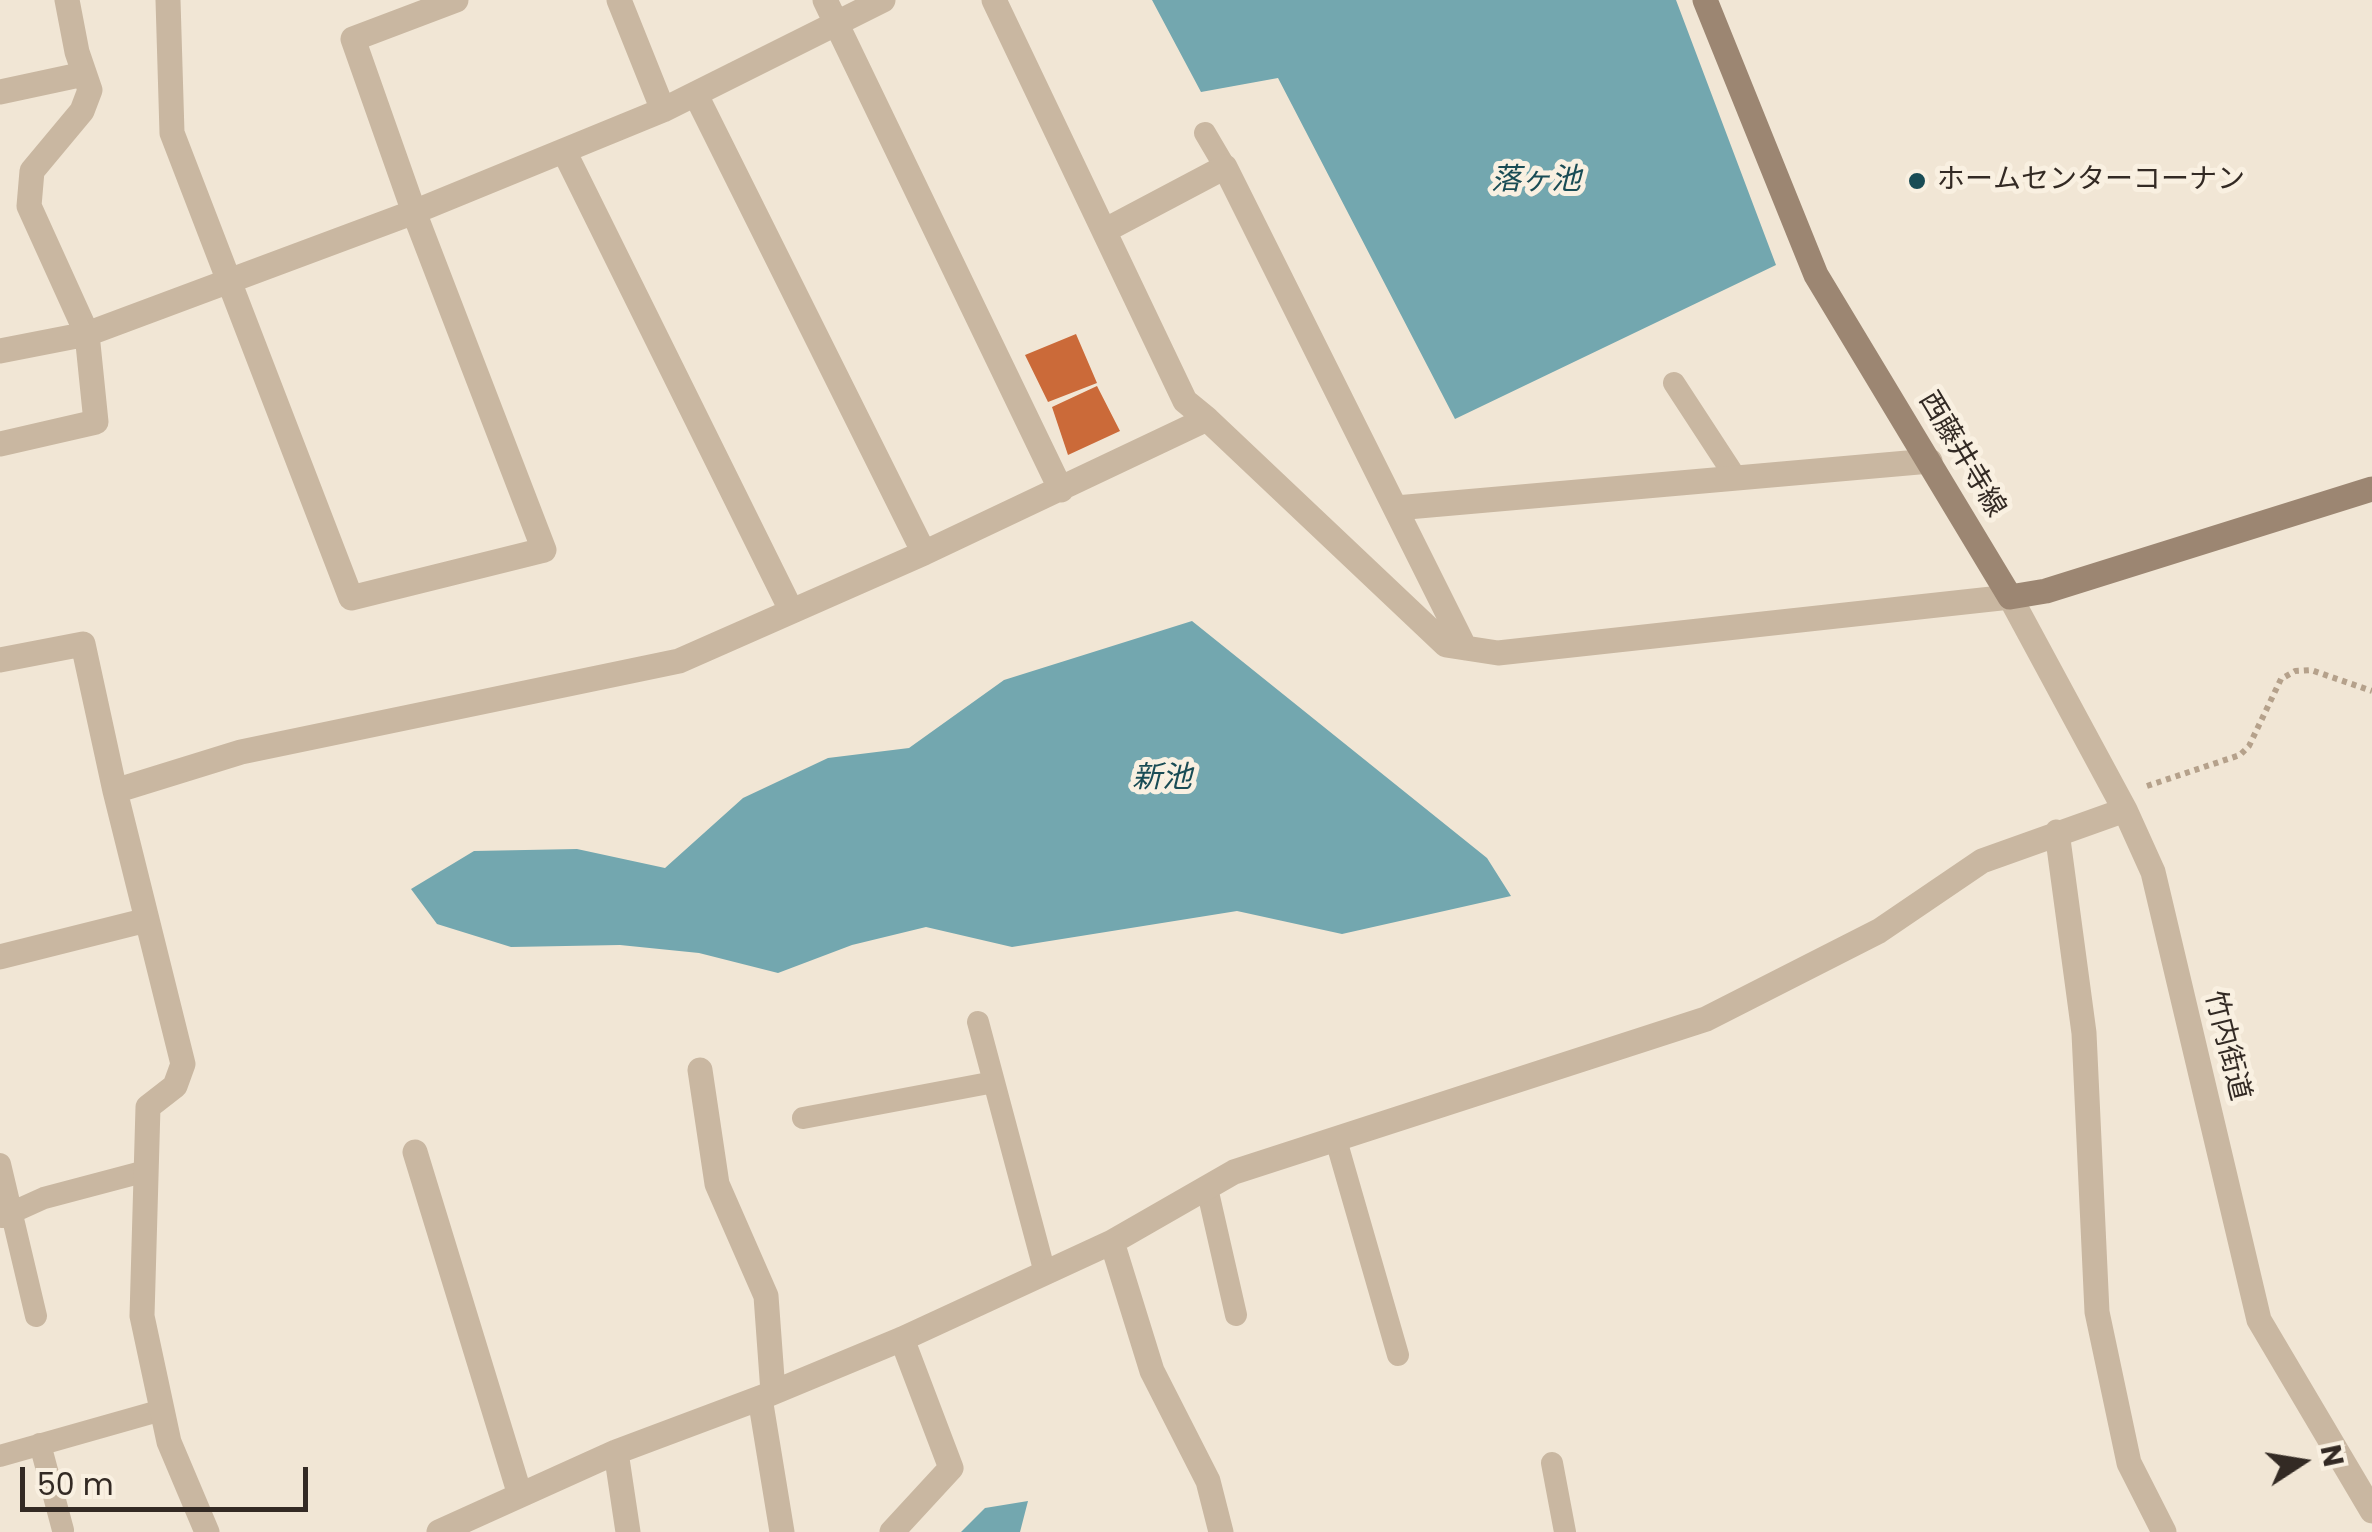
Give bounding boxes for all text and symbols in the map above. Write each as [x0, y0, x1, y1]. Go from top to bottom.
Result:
water label: 落ヶ池 [1491, 163, 1581, 199]
place label: ホームセンターコーナン [1937, 164, 2245, 198]
marker: ホームセンターコーナン [1906, 170, 1928, 192]
street label: 西藤井寺線 [1911, 386, 2011, 524]
water label: 新池 [1132, 761, 1192, 797]
street label: 竹内街道 [2196, 988, 2256, 1104]
north arrow [2252, 1412, 2352, 1512]
text: N [2311, 1441, 2353, 1470]
scale bar [25, 1447, 312, 1509]
text: 50 m [37, 1463, 114, 1506]

